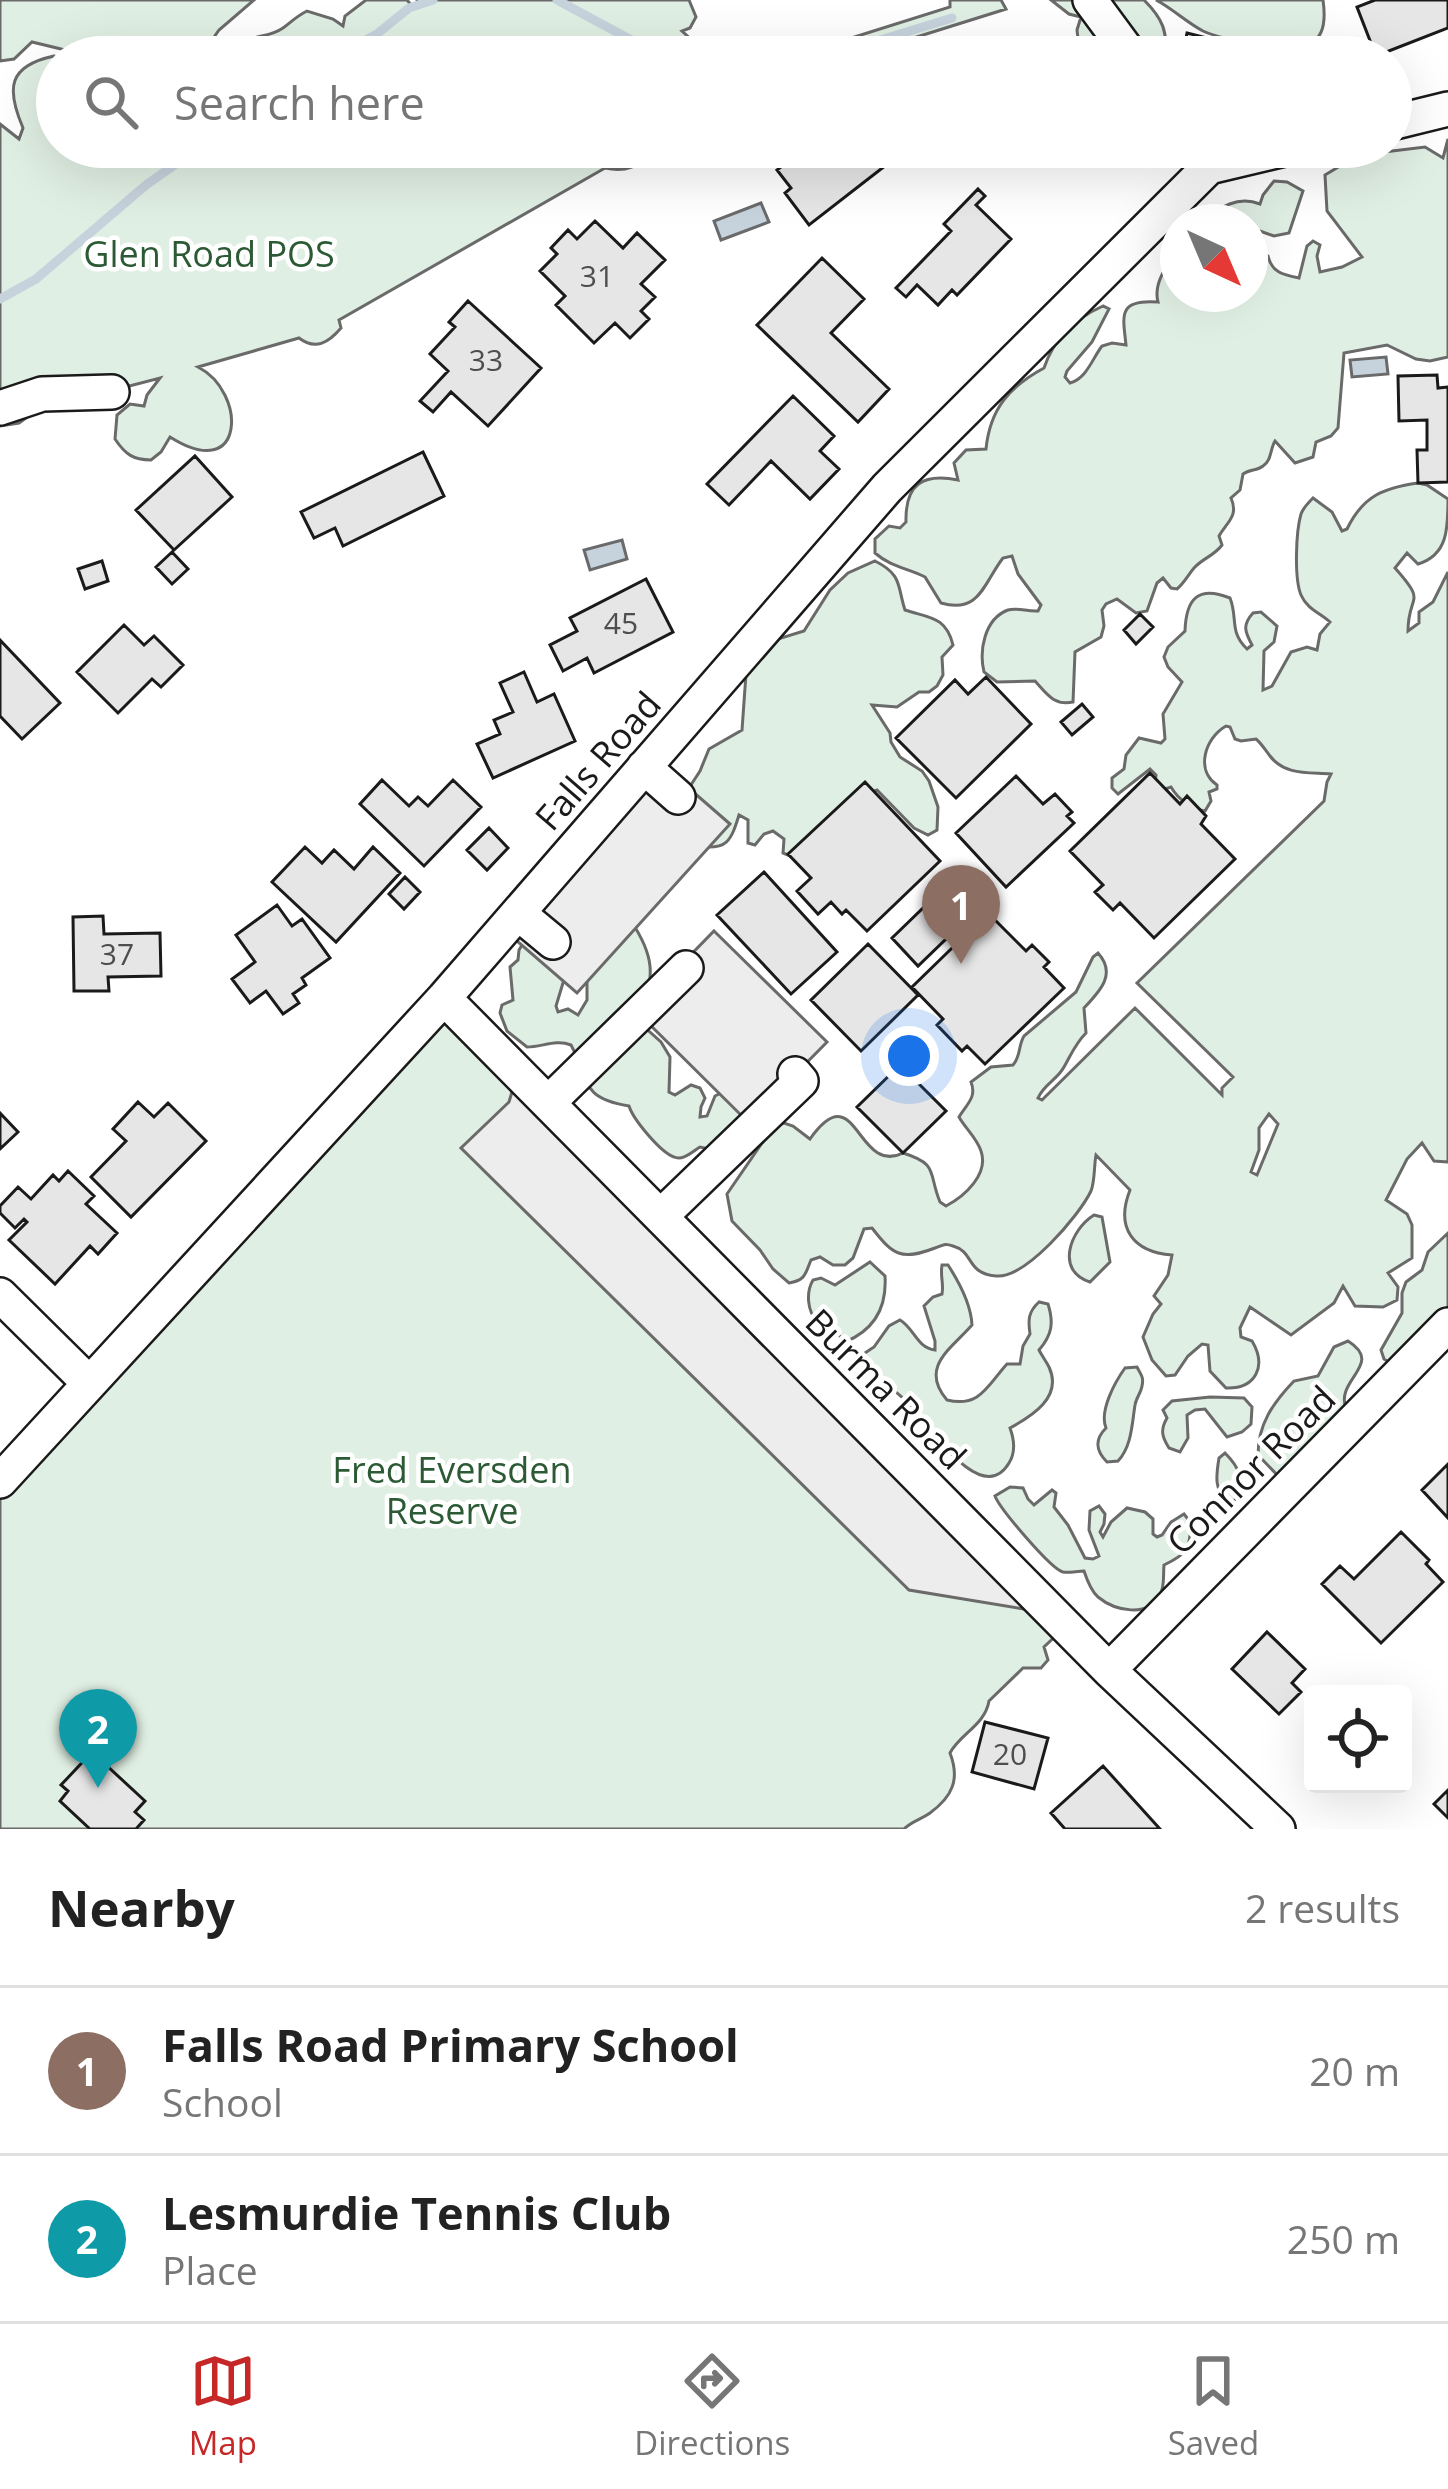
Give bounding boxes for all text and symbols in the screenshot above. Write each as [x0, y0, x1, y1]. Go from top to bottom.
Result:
search box [36, 36, 1412, 168]
icon: search [78, 69, 144, 135]
text: Search here [174, 72, 425, 133]
north arrow [1160, 204, 1268, 312]
park label: Glen Road POS [83, 229, 335, 278]
house number: 31 [580, 255, 614, 296]
house number: 33 [469, 339, 503, 380]
house number: 45 [604, 602, 638, 643]
street label: Falls Road [524, 681, 672, 841]
pin: 1 [922, 865, 1000, 964]
house number: 37 [100, 933, 134, 974]
your location [879, 1026, 939, 1086]
street label: Burma Road [795, 1298, 977, 1480]
street label: Connor Road [1155, 1374, 1346, 1565]
park label: Fred Eversden Reserve [332, 1445, 572, 1535]
map controls [1304, 1685, 1412, 1793]
button: locate [1304, 1685, 1412, 1793]
pin: 2 [59, 1689, 137, 1788]
house number: 20 [993, 1733, 1027, 1774]
text: Nearby [48, 1872, 235, 1942]
text: 2 results [1245, 1881, 1400, 1934]
text: Falls Road Primary School [162, 2014, 739, 2075]
text: 1 [76, 2044, 98, 2097]
text: 20 m [1309, 2044, 1400, 2097]
text: School [162, 2075, 283, 2128]
text: Lesmurdie Tennis Club [162, 2182, 671, 2243]
text: 2 [76, 2212, 98, 2265]
text: 250 m [1287, 2212, 1400, 2265]
text: Place [162, 2243, 258, 2296]
tab: Map [189, 2348, 257, 2465]
tab: Directions [634, 2348, 790, 2465]
tab: Saved [1168, 2348, 1259, 2465]

